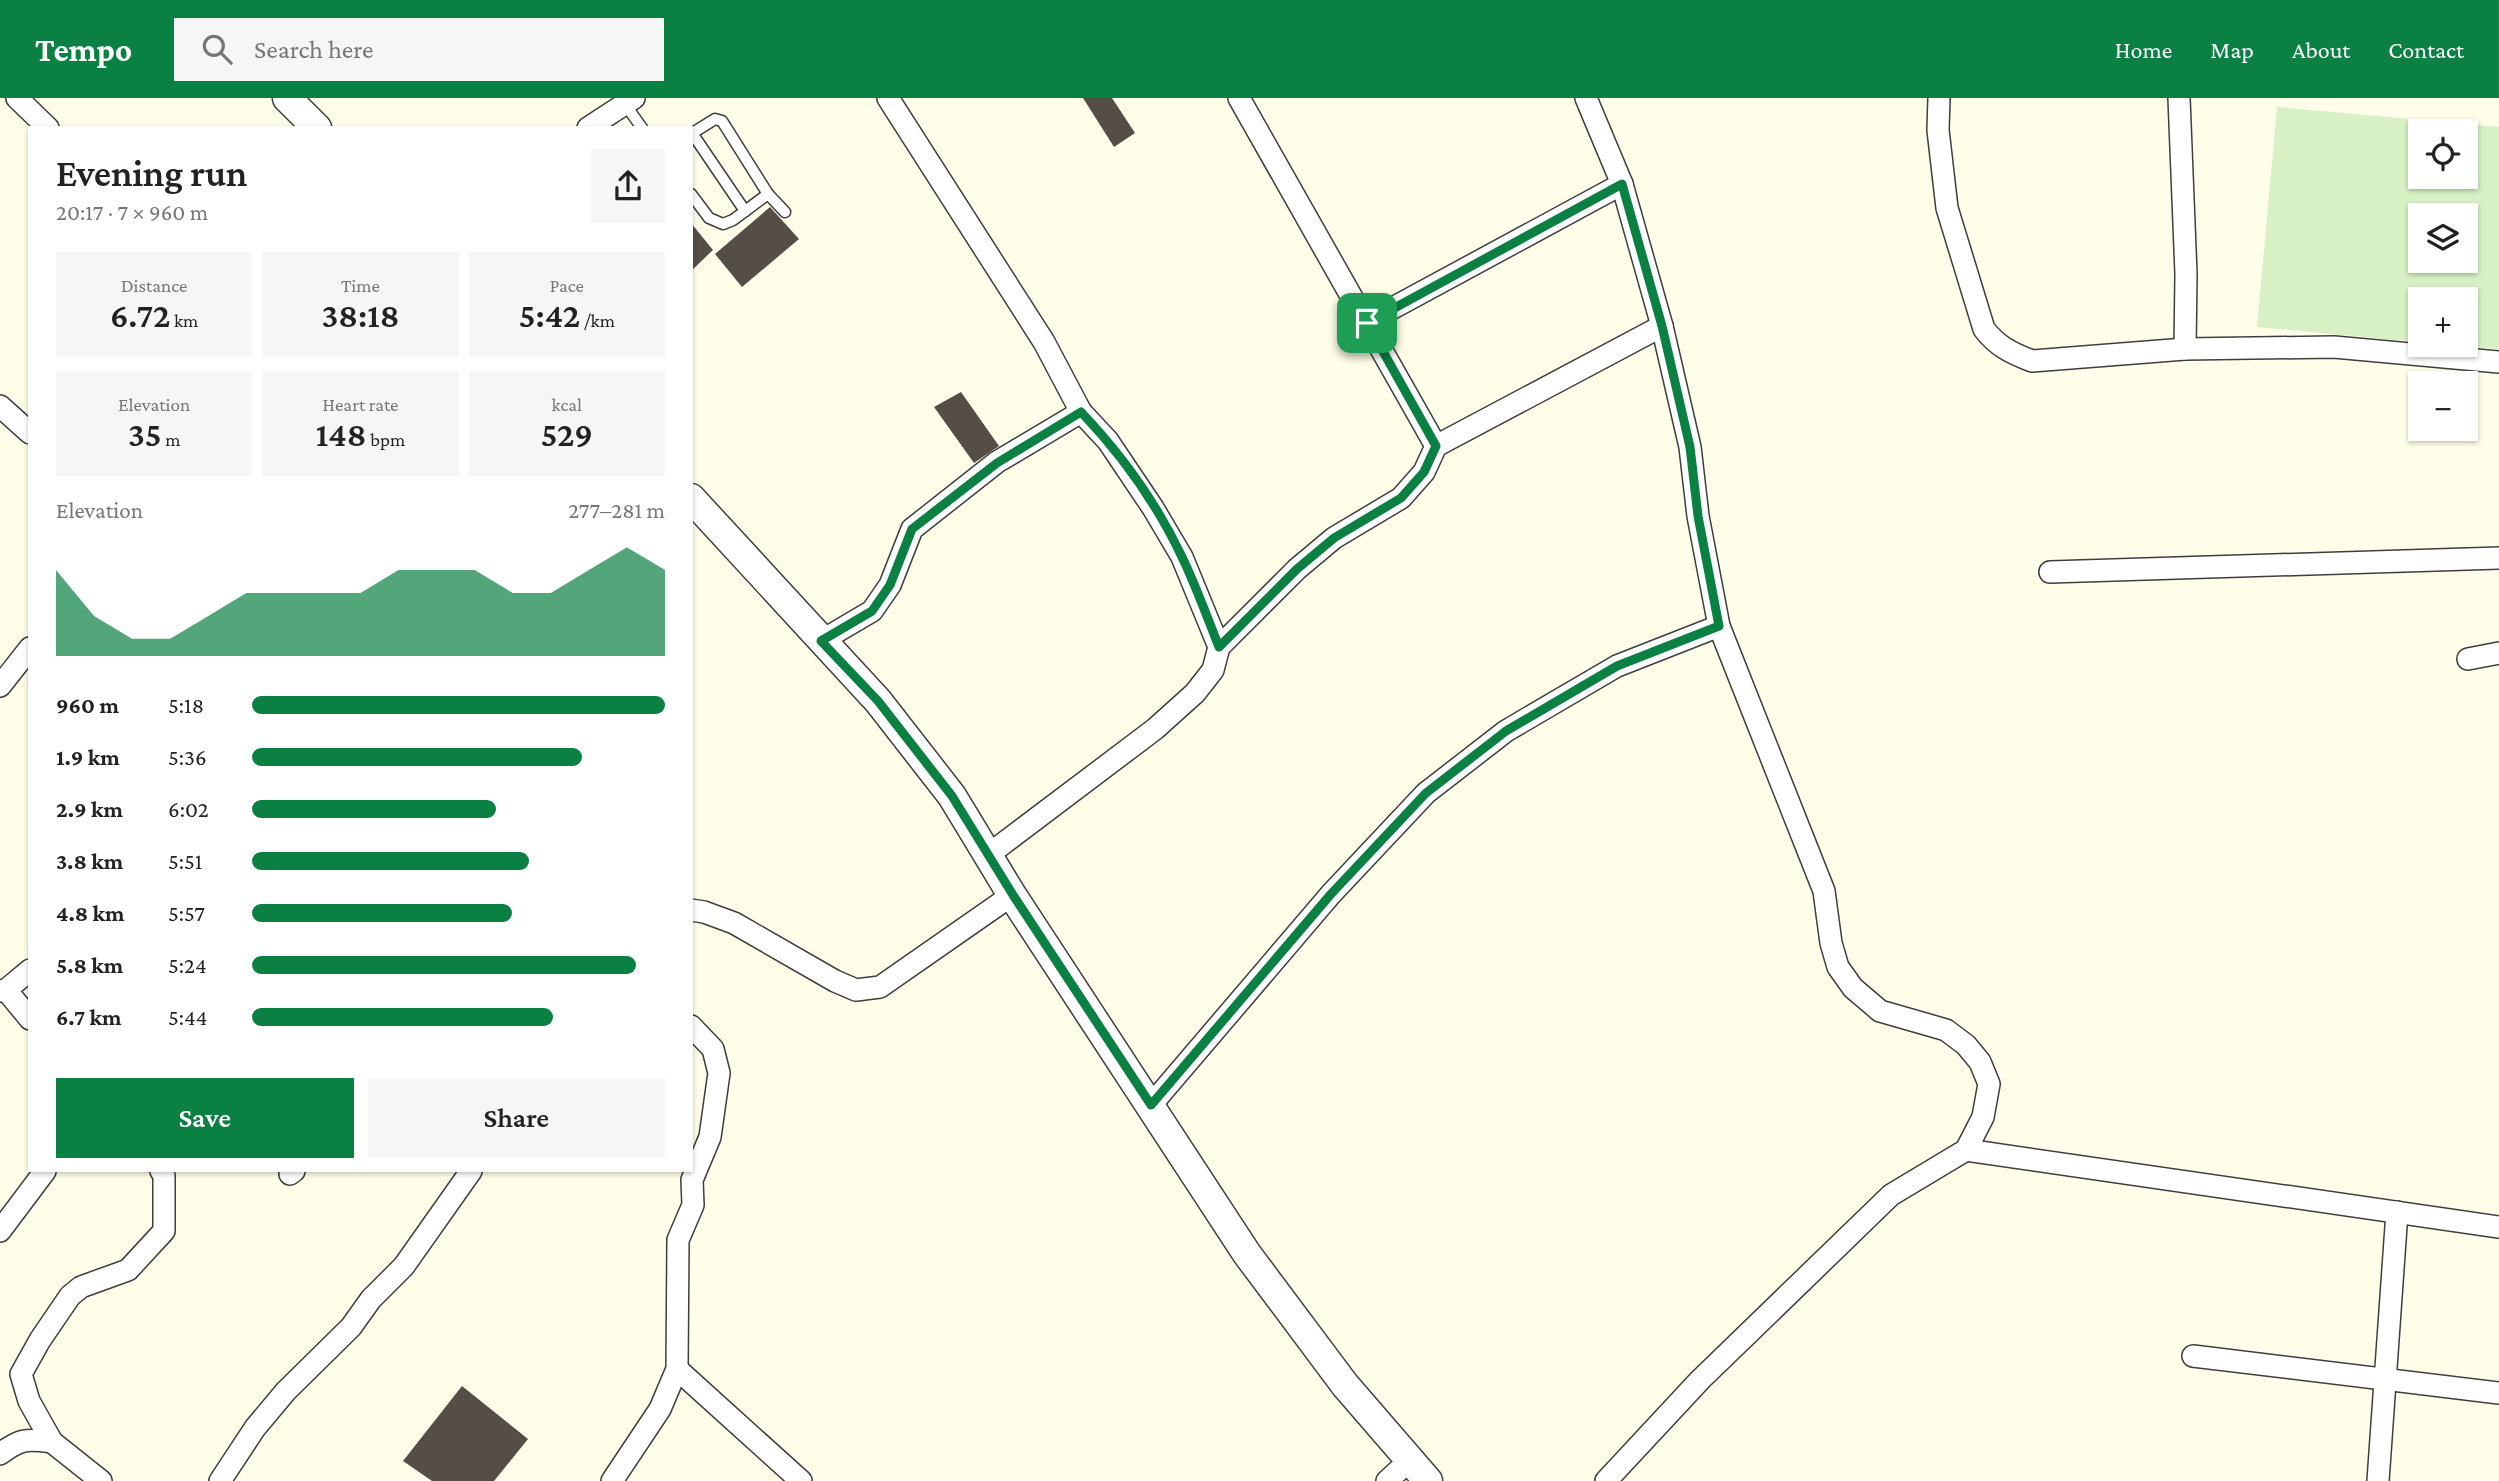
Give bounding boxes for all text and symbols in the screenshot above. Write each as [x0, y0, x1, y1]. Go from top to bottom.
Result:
search box [174, 18, 664, 81]
icon: search [198, 30, 236, 68]
text: Tempo [35, 31, 132, 68]
text: Search here [254, 35, 373, 64]
text: Home [2115, 36, 2172, 63]
text: Map [2210, 36, 2254, 63]
text: About [2292, 36, 2350, 63]
text: Contact [2388, 36, 2464, 63]
map controls [2408, 119, 2478, 441]
button: locate [2408, 119, 2478, 189]
button: share [591, 149, 665, 223]
text: Evening run [56, 152, 247, 194]
text: 20:17 · 7 × 960 m [56, 199, 208, 225]
button: layers [2408, 203, 2478, 273]
text: Distance [121, 275, 187, 296]
text: Time [341, 275, 380, 296]
text: Pace [550, 275, 584, 296]
button: + [2408, 287, 2478, 357]
pin [1337, 293, 1397, 353]
text: 6.72 [110, 296, 170, 335]
text: 38:18 [321, 296, 400, 335]
text: 5:42 [519, 296, 580, 335]
icon: arrive [1348, 304, 1386, 342]
text: km [170, 310, 198, 331]
text: /km [580, 310, 615, 331]
button: − [2408, 371, 2478, 441]
text: Elevation [118, 394, 190, 415]
text: Heart rate [323, 394, 398, 415]
text: kcal [552, 394, 582, 415]
text: 35 [128, 415, 162, 454]
text: 148 [316, 415, 367, 454]
text: 529 [541, 415, 593, 454]
text: m [162, 429, 180, 450]
text: bpm [367, 429, 405, 450]
text: Elevation [56, 497, 143, 523]
text: 277–281 m [568, 497, 665, 523]
text: 960 m [56, 692, 119, 718]
text: 5:18 [168, 692, 204, 718]
text: 1.9 km [56, 744, 120, 770]
text: 5:36 [168, 744, 207, 770]
text: 2.9 km [56, 796, 123, 822]
text: 6:02 [168, 796, 209, 822]
text: 3.8 km [56, 848, 123, 874]
text: 5:51 [168, 848, 202, 874]
text: 4.8 km [56, 900, 125, 926]
text: 5:57 [168, 900, 205, 926]
text: 5.8 km [56, 952, 123, 978]
text: 5:24 [168, 952, 207, 978]
text: 6.7 km [56, 1004, 122, 1030]
text: 5:44 [168, 1004, 208, 1030]
button: Save [56, 1078, 354, 1158]
button: Share [368, 1078, 665, 1158]

